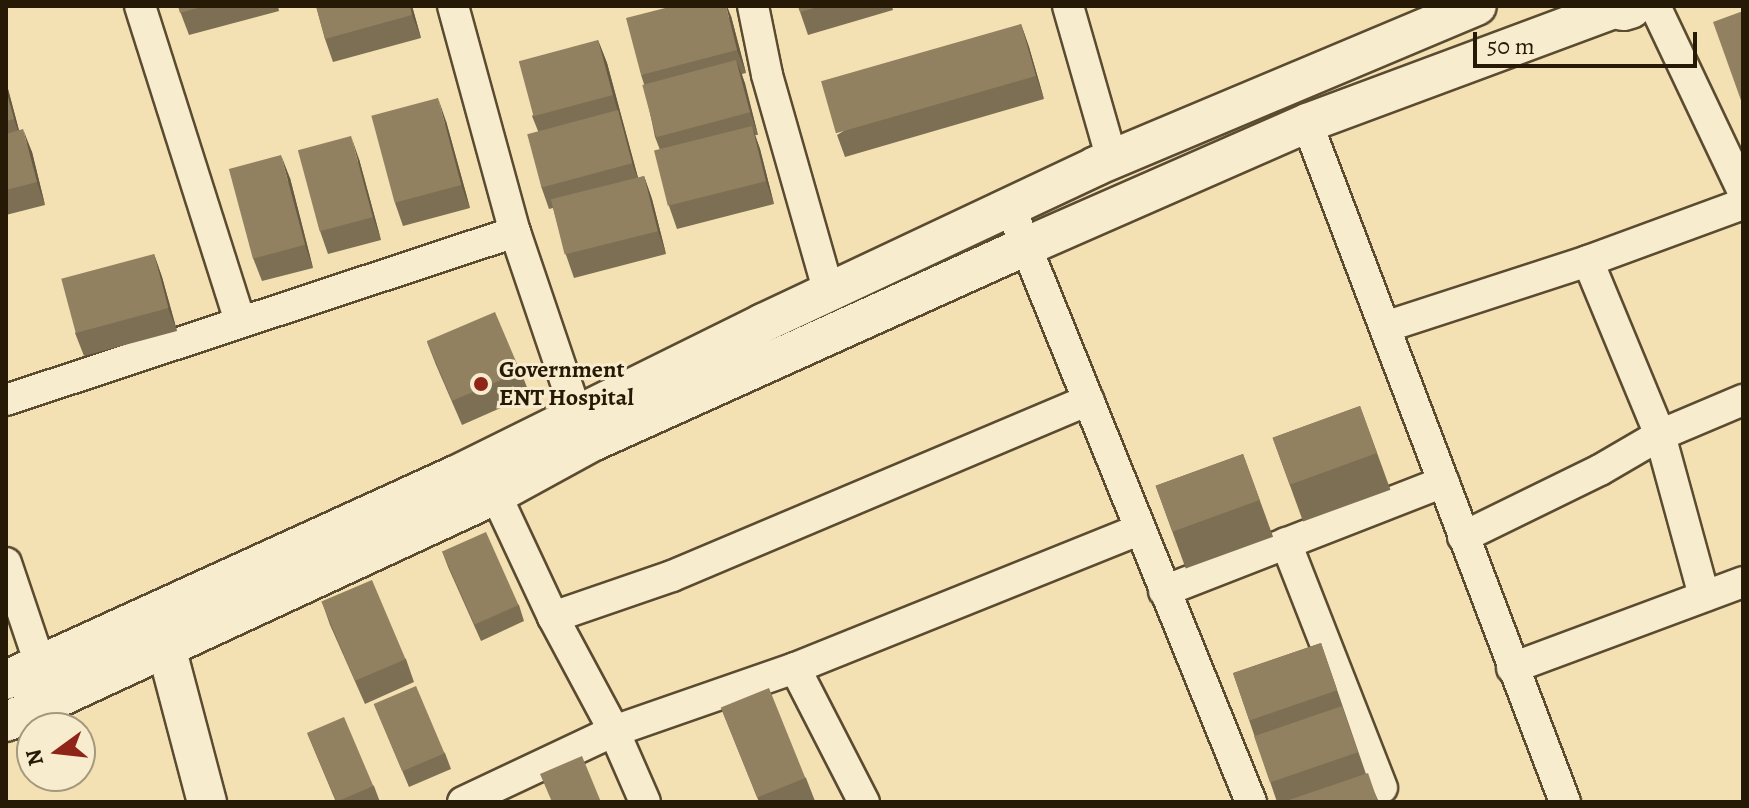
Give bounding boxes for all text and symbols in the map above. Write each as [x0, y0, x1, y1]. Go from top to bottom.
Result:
scale bar [1477, 16, 1701, 66]
text: 50 m [1487, 30, 1535, 62]
place label: Government ENT Hospital [499, 356, 634, 412]
marker: Government ENT Hospital [470, 373, 492, 395]
north arrow [16, 712, 96, 792]
text: N [18, 746, 51, 769]

